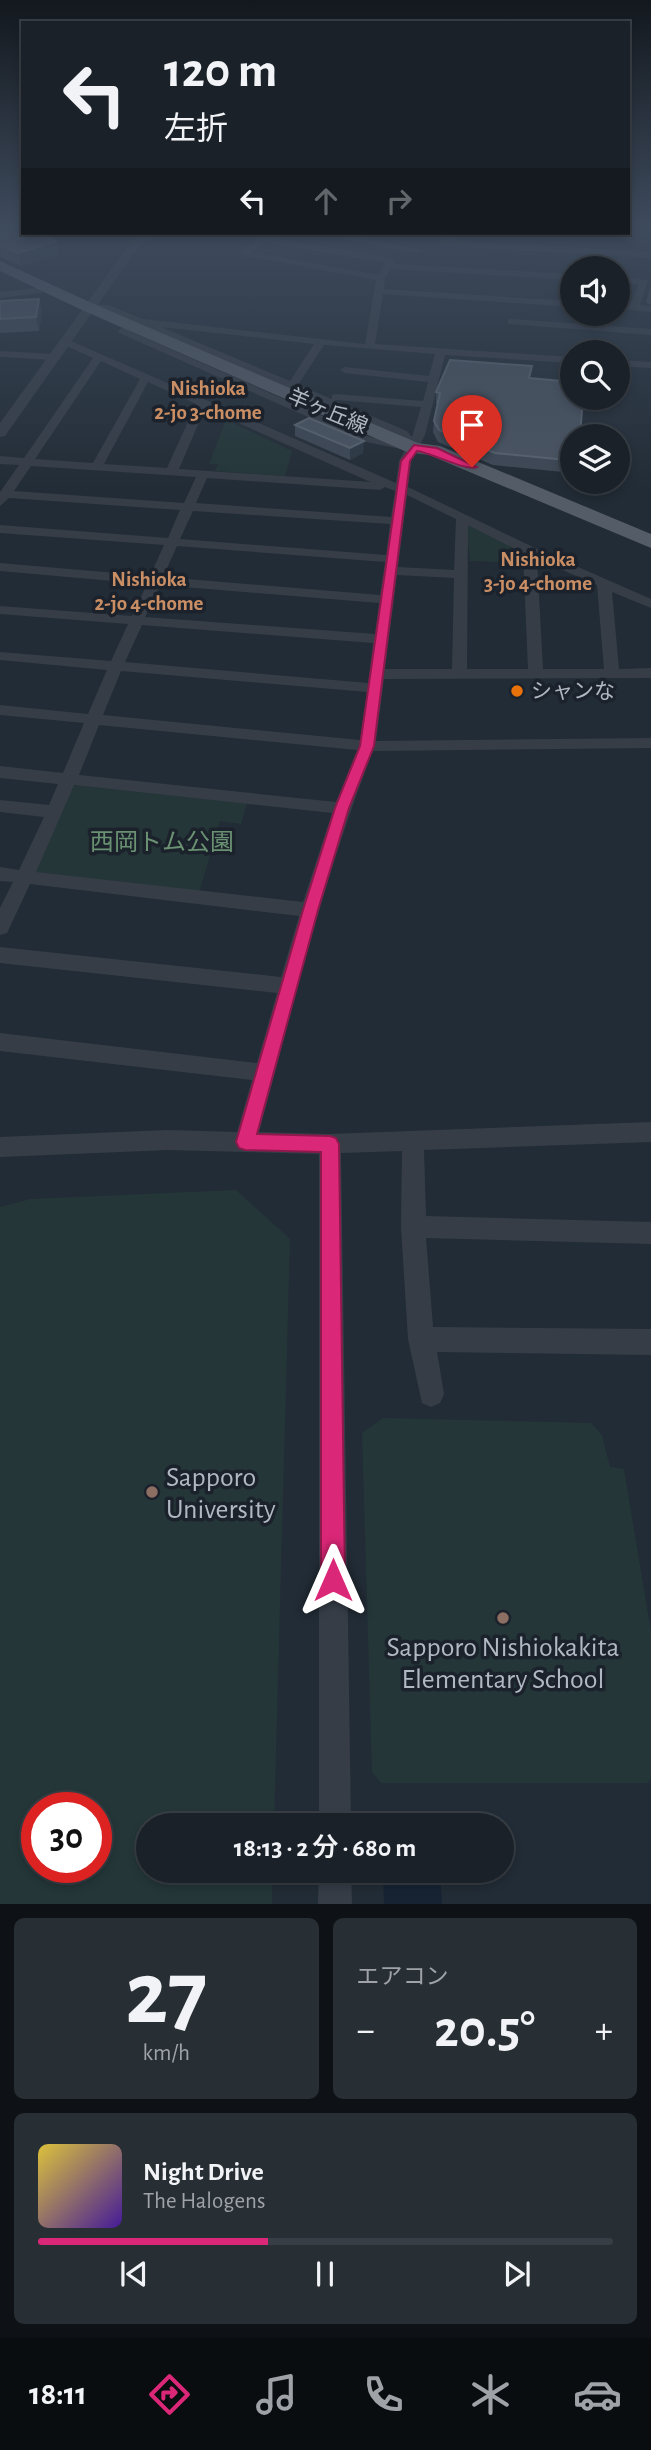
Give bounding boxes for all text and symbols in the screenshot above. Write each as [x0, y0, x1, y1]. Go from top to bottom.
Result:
text: 120 m [164, 47, 277, 96]
icon: left [49, 49, 140, 140]
text: 左折 [164, 113, 228, 145]
icon: left [234, 182, 272, 220]
icon: ahead [307, 182, 345, 220]
icon: right [380, 182, 418, 220]
map controls [560, 256, 630, 494]
button: sound [560, 256, 630, 326]
button: search [560, 340, 630, 410]
district label: Nishioka 2-jo 3-chome [154, 378, 262, 423]
street label: 羊ヶ丘線 [285, 384, 371, 438]
pin [442, 395, 502, 467]
icon: arrive [453, 406, 491, 444]
button: layers [560, 424, 630, 494]
district label: Nishioka 3-jo 4-chome [484, 549, 592, 594]
district label: Nishioka 2-jo 4-chome [94, 569, 204, 614]
place label: シャンな [531, 681, 615, 702]
marker: シャンな [509, 683, 525, 699]
park label: 西岡トム公園 [90, 830, 234, 855]
place label: Sapporo University [166, 1464, 276, 1524]
marker: Sapporo University [144, 1484, 160, 1500]
position arrow [296, 1543, 370, 1617]
marker: Sapporo Nishiokakita Elementary School [495, 1610, 511, 1626]
place label: Sapporo Nishiokakita Elementary School [387, 1634, 619, 1694]
speed limit sign: 30 [21, 1792, 112, 1883]
text: 18:13 · 2 分 · 680 m [234, 1835, 416, 1861]
text: 27 [125, 1949, 207, 2040]
text: エアコン [357, 1966, 449, 1989]
text: 20.5° [434, 2004, 535, 2056]
text: − [357, 2012, 375, 2050]
text: + [595, 2012, 613, 2050]
text: km/h [143, 2042, 190, 2065]
text: Night Drive [143, 2159, 264, 2185]
text: The Halogens [143, 2190, 265, 2213]
icon: previous [115, 2255, 153, 2293]
icon: pause [306, 2255, 344, 2293]
icon: next [498, 2255, 536, 2293]
icon: directions [145, 2370, 194, 2419]
icon: music [252, 2370, 301, 2419]
icon: phone [359, 2370, 408, 2419]
icon: climate [466, 2370, 515, 2419]
icon: car [573, 2370, 622, 2419]
text: 18:11 [29, 2378, 87, 2410]

